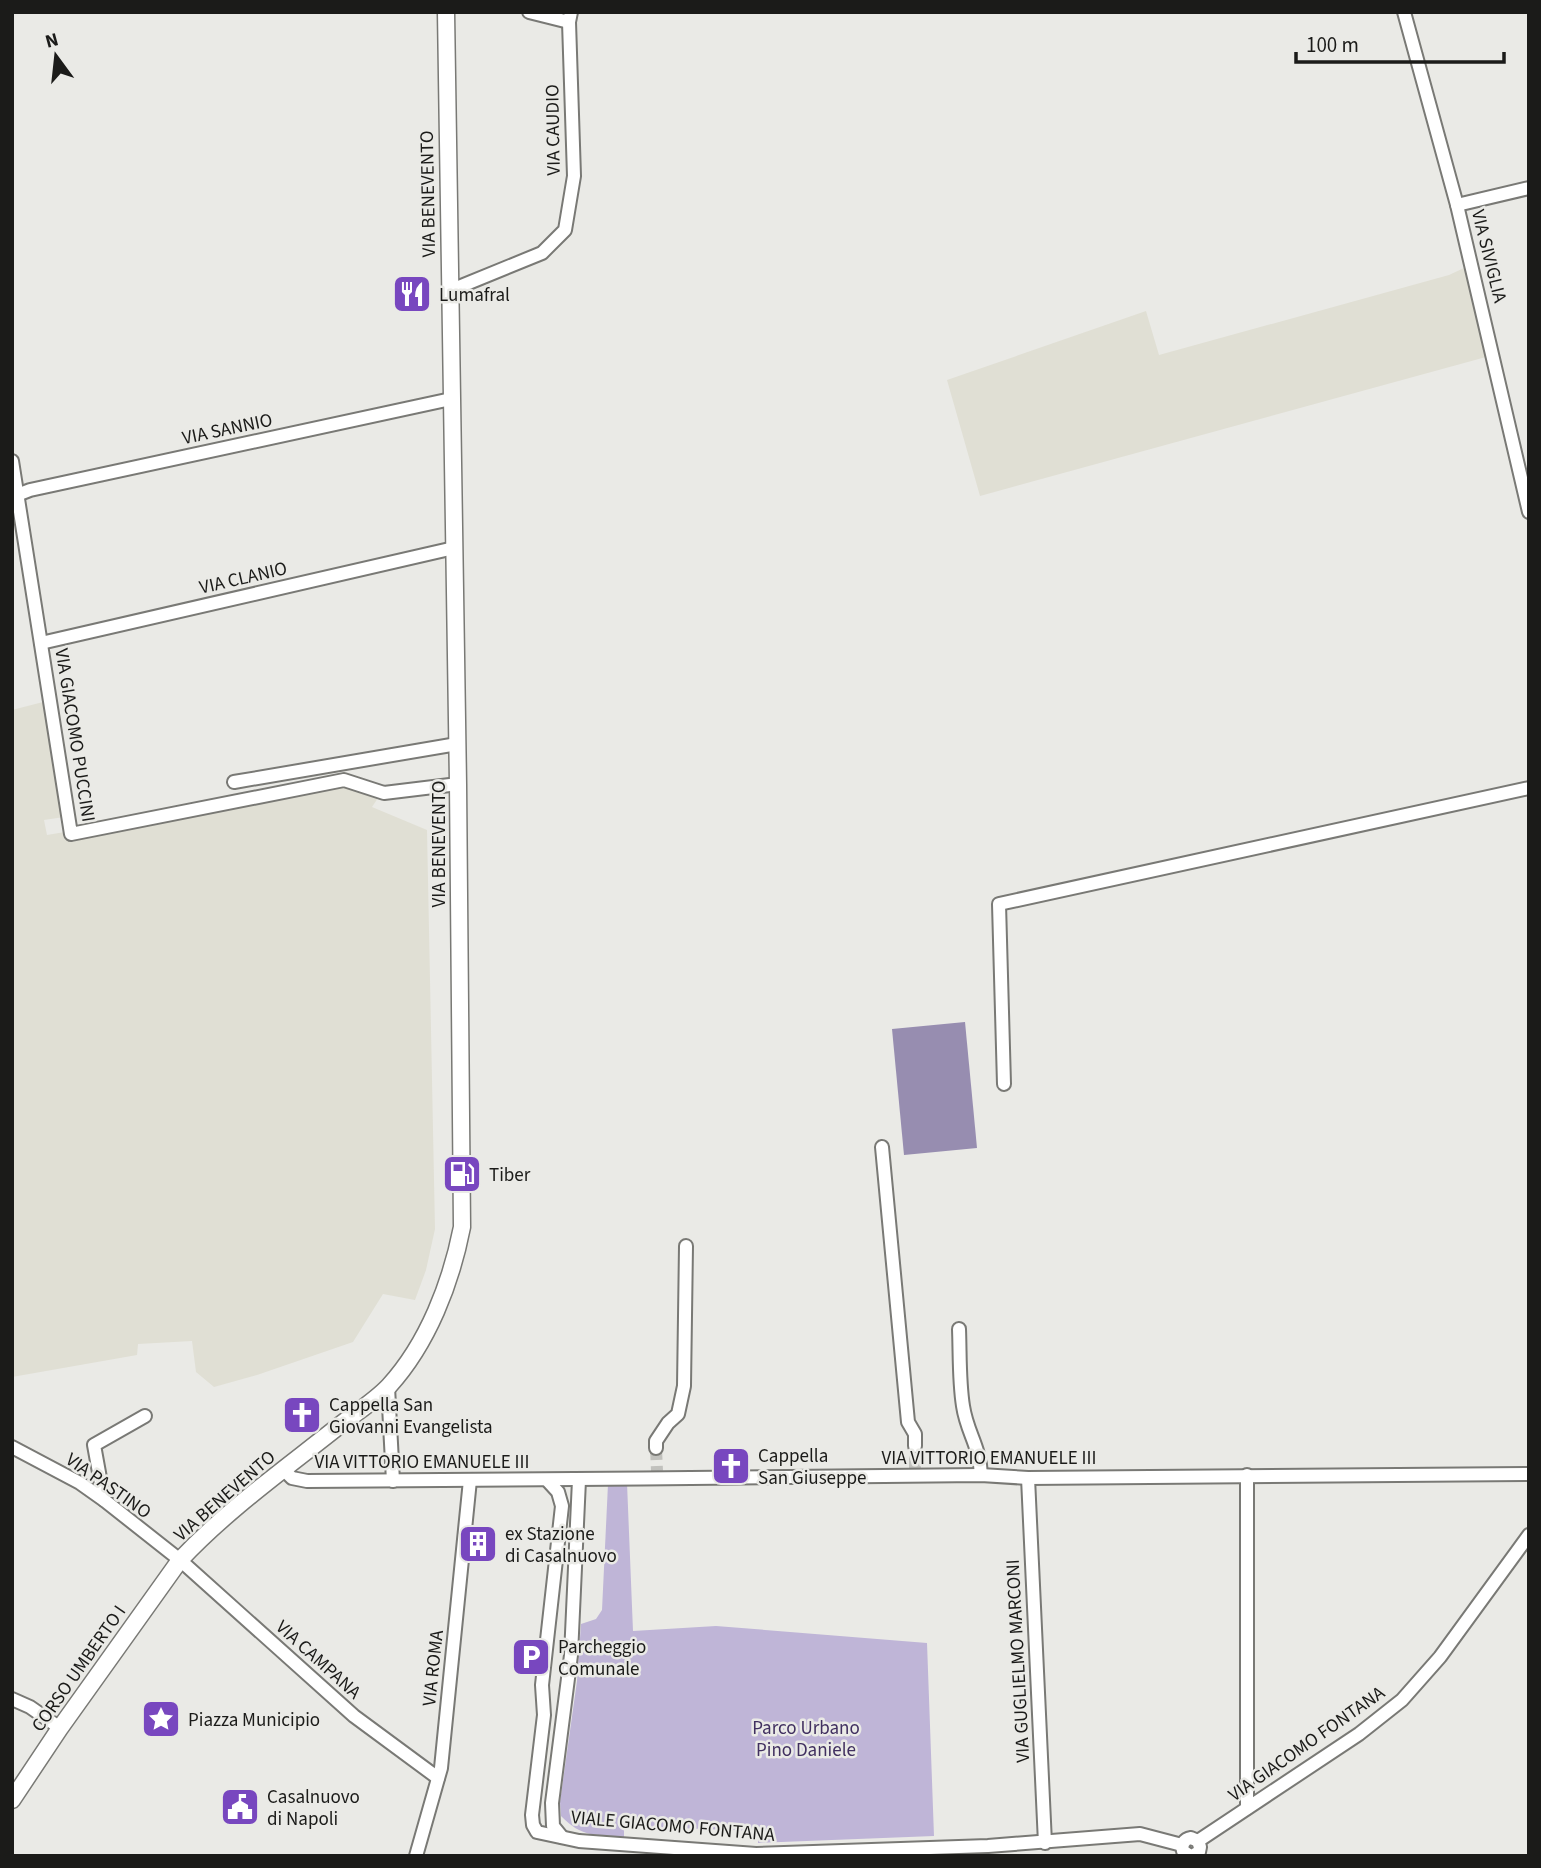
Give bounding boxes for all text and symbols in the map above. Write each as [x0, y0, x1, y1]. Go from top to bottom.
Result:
north arrow [21, 21, 91, 91]
scale bar [1296, 21, 1504, 65]
text: N [42, 26, 62, 56]
text: 100 m [1306, 30, 1359, 60]
street label: VIA CAUDIO [539, 84, 568, 176]
street label: VIA BENEVENTO [414, 130, 443, 258]
street label: VIA SIVIGLIA [1464, 207, 1513, 306]
restaurant icon: Lumafral [391, 273, 433, 315]
place label: Lumafral [439, 282, 510, 309]
street label: VIA SANNIO [180, 407, 275, 452]
street label: VIA CLANIO [197, 555, 290, 602]
street label: VIA GIACOMO PUCCINI [47, 647, 102, 824]
street label: VIA BENEVENTO [426, 781, 453, 907]
fuel station icon: Tiber [441, 1153, 483, 1195]
place label: Tiber [489, 1162, 531, 1189]
place label: Cappella San Giovanni Evangelista [329, 1392, 493, 1441]
church icon: Cappella San Giovanni Evangelista [281, 1394, 323, 1436]
place label: Cappella San Giuseppe [758, 1443, 867, 1492]
street label: VIA BENEVENTO [168, 1444, 282, 1548]
church icon: Cappella San Giuseppe [710, 1445, 752, 1487]
street label: VIA VITTORIO EMANUELE III [881, 1445, 1097, 1472]
street label: VIA PASTINO [60, 1447, 156, 1526]
street label: VIA VITTORIO EMANUELE III [314, 1449, 530, 1476]
place label: ex Stazione di Casalnuovo [505, 1521, 617, 1570]
building icon: ex Stazione di Casalnuovo [457, 1523, 499, 1565]
street label: VIA GUGLIELMO MARCONI [1000, 1559, 1037, 1763]
street label: CORSO UMBERTO I [25, 1600, 133, 1738]
street label: VIA CAMPANA [269, 1614, 367, 1706]
street label: VIA ROMA [416, 1628, 451, 1708]
place label: Parcheggio Comunale [558, 1634, 646, 1683]
parking icon: Parcheggio Comunale [510, 1636, 552, 1678]
street label: VIA GIACOMO FONTANA [1223, 1680, 1391, 1808]
place icon: Piazza Municipio [140, 1698, 182, 1740]
place label: Piazza Municipio [188, 1707, 320, 1734]
park label: Parco Urbano Pino Daniele [752, 1715, 860, 1764]
place label: Casalnuovo di Napoli [267, 1784, 360, 1833]
public building icon: Casalnuovo di Napoli [219, 1786, 261, 1828]
street label: VIALE GIACOMO FONTANA [570, 1804, 777, 1849]

